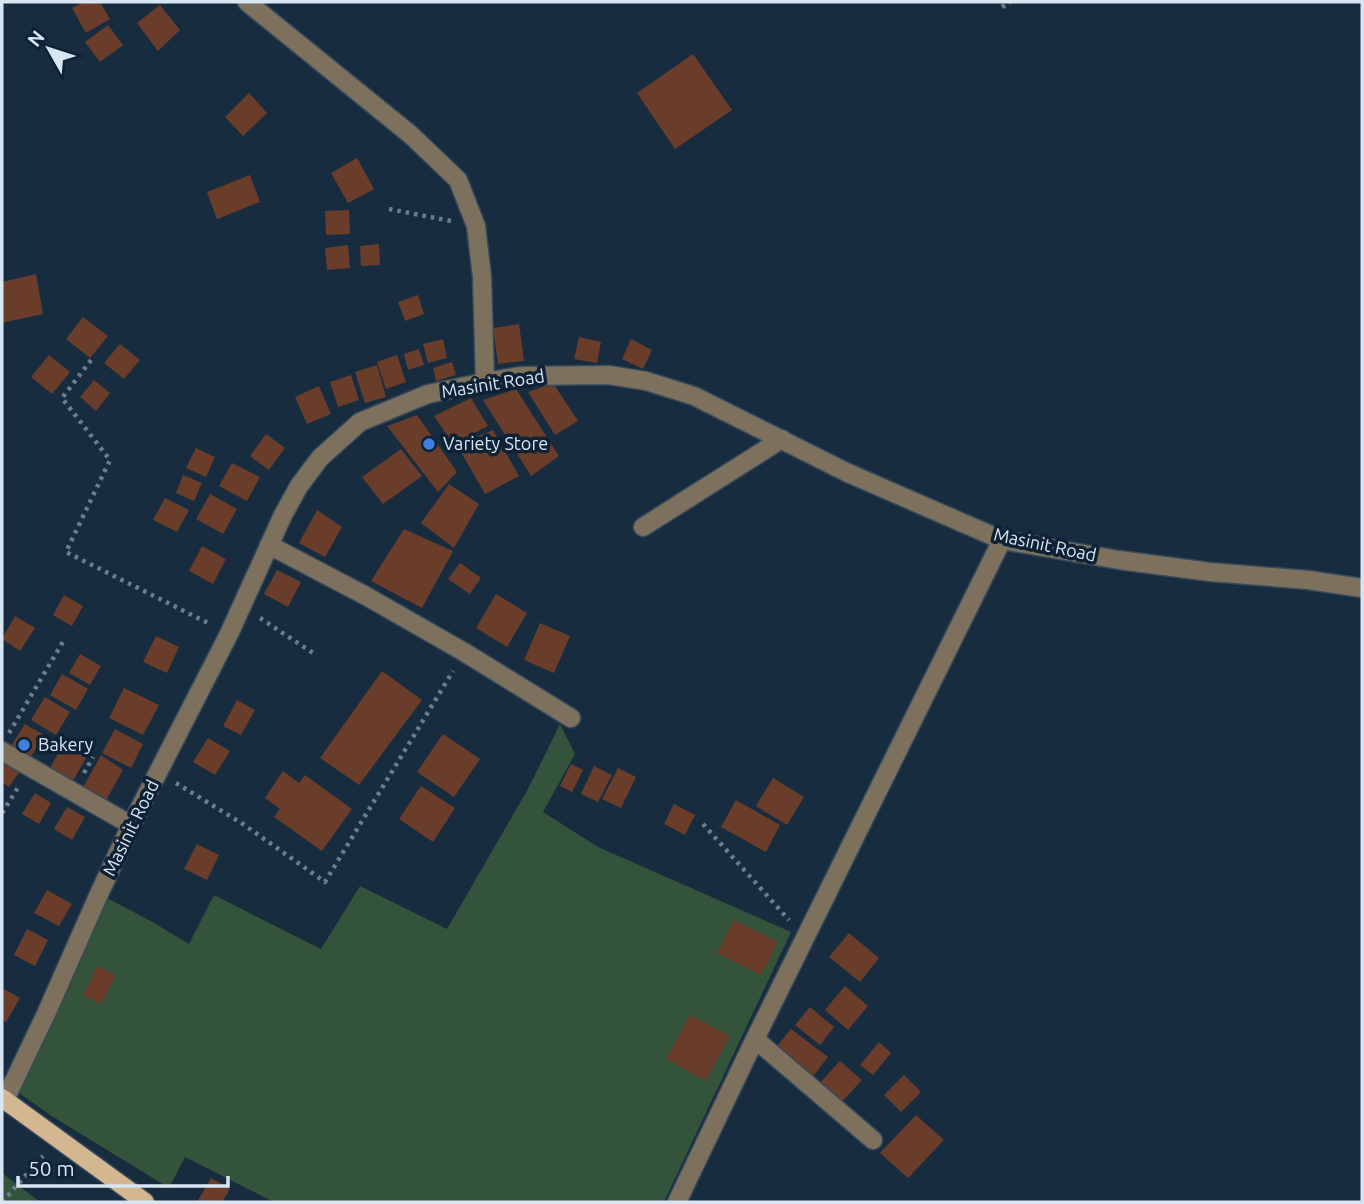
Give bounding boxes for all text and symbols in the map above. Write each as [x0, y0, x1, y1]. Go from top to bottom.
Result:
north arrow [14, 14, 84, 84]
text: N [23, 26, 49, 51]
street label: Masinit Road [440, 365, 546, 401]
place label: Variety Store [443, 433, 548, 453]
marker: Variety Store [421, 436, 437, 452]
street label: Masinit Road [992, 523, 1098, 565]
place label: Bakery [38, 734, 94, 754]
marker: Bakery [16, 737, 32, 753]
street label: Masinit Road [98, 776, 162, 879]
scale bar [18, 1144, 228, 1188]
text: 50 m [28, 1156, 75, 1180]

